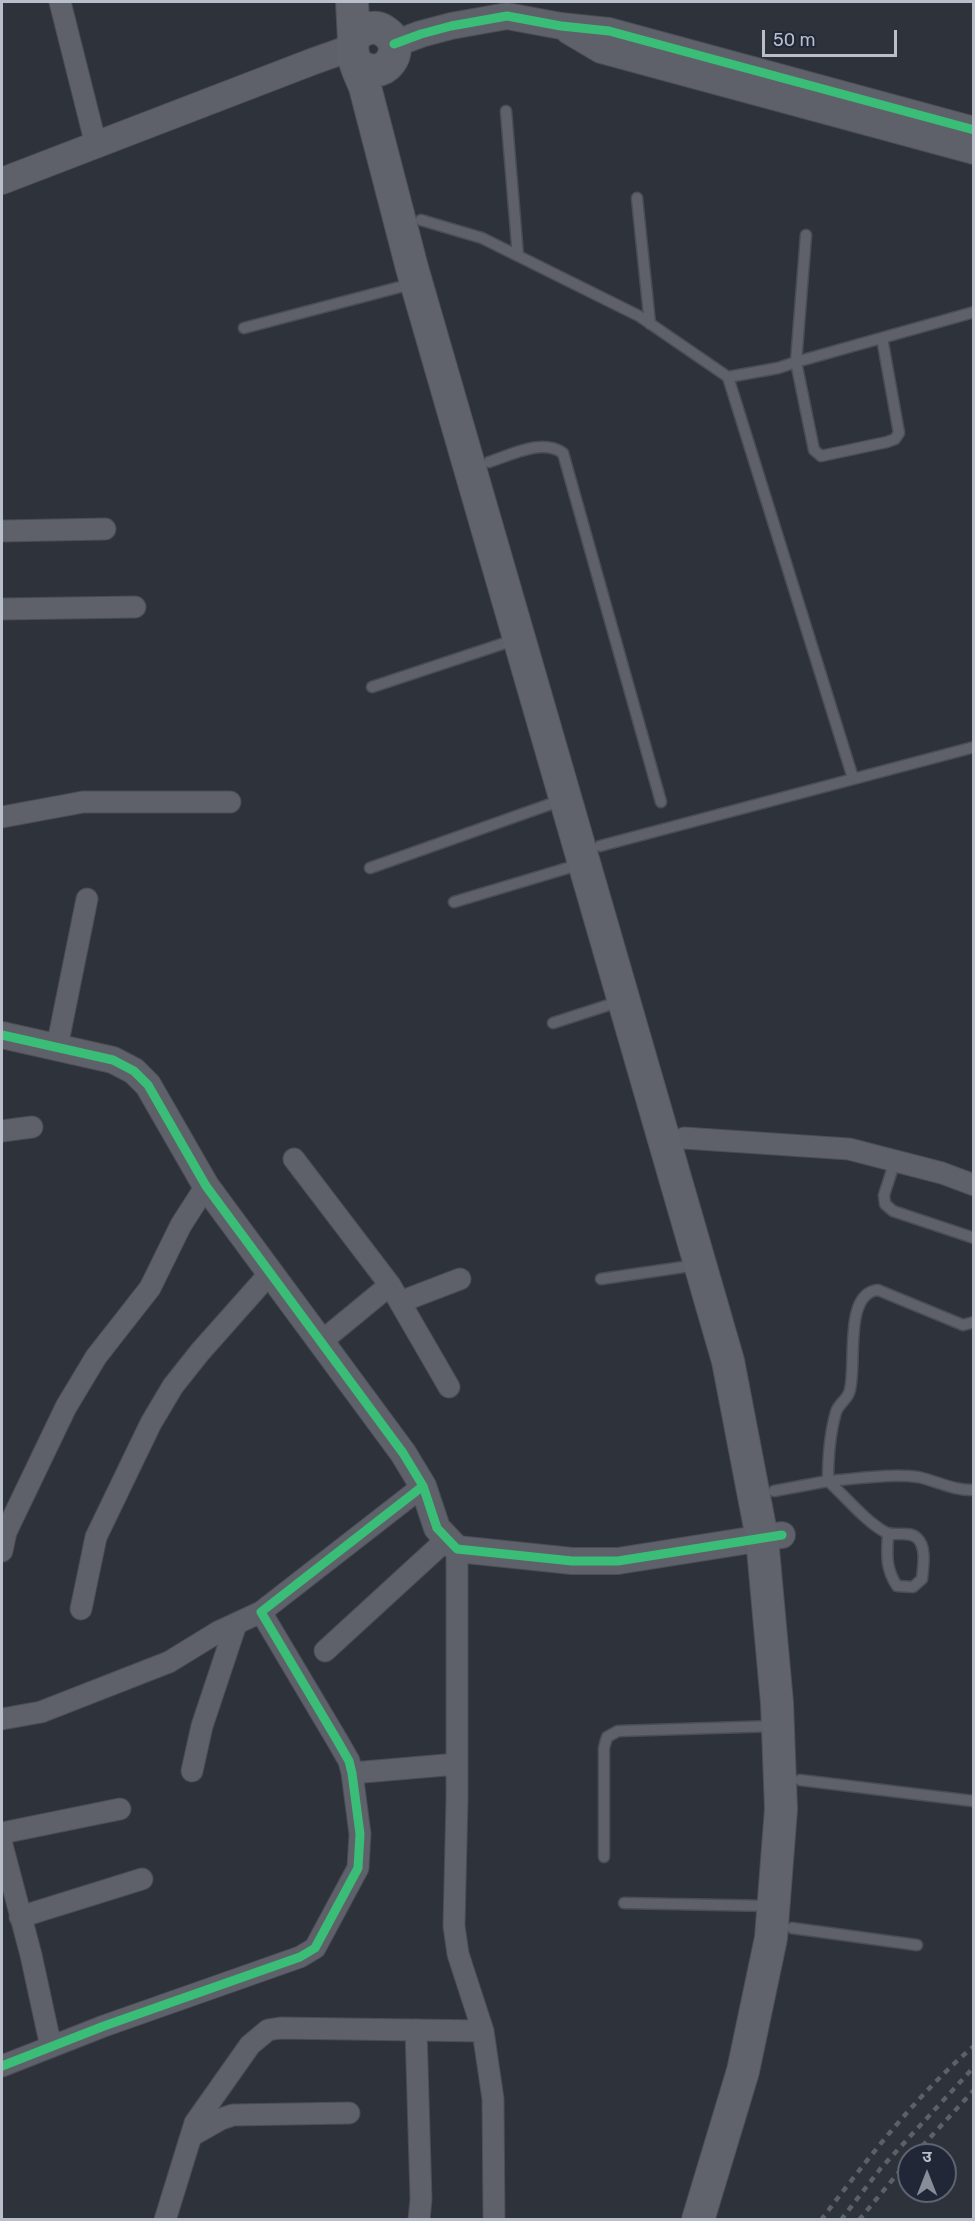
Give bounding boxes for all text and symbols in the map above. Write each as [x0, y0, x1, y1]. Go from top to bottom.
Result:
scale bar [765, 18, 900, 56]
text: 50 m [773, 29, 816, 51]
north arrow [897, 2143, 957, 2203]
text: उ [922, 2147, 932, 2166]

